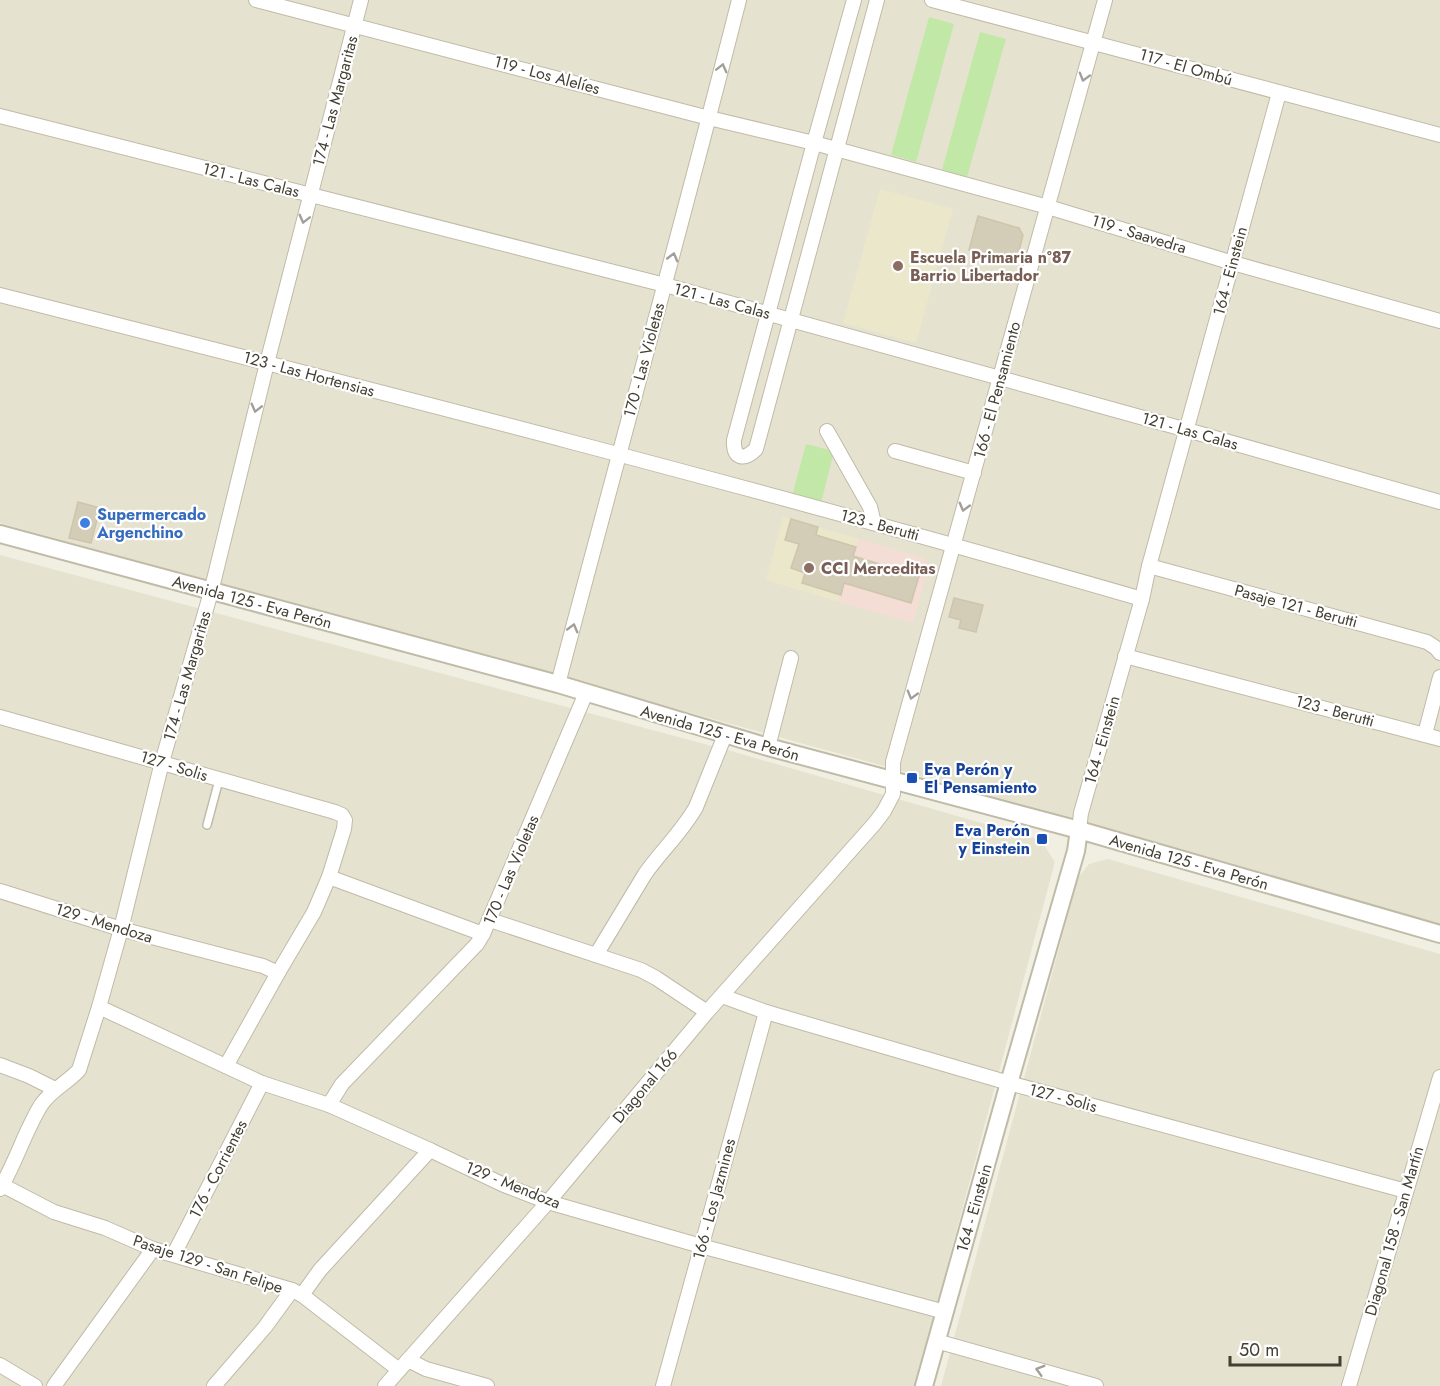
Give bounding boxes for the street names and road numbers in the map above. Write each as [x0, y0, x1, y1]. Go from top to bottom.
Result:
street label: 174 - Las Margaritas [307, 33, 363, 169]
street label: 117 - El Ombú [1137, 43, 1235, 91]
street label: 119 - Los Alelíes [491, 50, 603, 100]
street label: 121 - Las Calas [200, 157, 302, 203]
street label: 119 - Saavedra [1089, 209, 1189, 259]
street label: 164 - Einstein [1207, 224, 1253, 318]
street label: 121 - Las Calas [671, 277, 773, 325]
street label: 170 - Las Violetas [618, 300, 670, 420]
street label: 166 - El Pensamiento [968, 319, 1026, 461]
street label: 123 - Las Hortensias [241, 345, 377, 403]
street label: 121 - Las Calas [1139, 406, 1241, 456]
street label: 123 - Berutti [838, 503, 922, 547]
street label: Avenida 125 - Eva Perón [170, 570, 334, 634]
street label: Pasaje 121 - Berutti [1232, 579, 1360, 633]
street label: 174 - Las Margaritas [157, 608, 217, 744]
street label: 123 - Berutti [1293, 689, 1377, 733]
street label: 164 - Einstein [1078, 693, 1126, 787]
street label: Avenida 125 - Eva Perón [638, 699, 802, 767]
street label: 127 - Solis [137, 745, 211, 787]
street label: 170 - Las Violetas [477, 811, 545, 929]
street label: Avenida 125 - Eva Perón [1107, 828, 1271, 896]
street label: 129 - Mendoza [52, 897, 156, 949]
street label: Diagonal 166 [607, 1044, 683, 1128]
street label: 127 - Solis [1026, 1078, 1100, 1118]
street label: 176 - Corrientes [183, 1116, 253, 1222]
street label: 166 - Los Jazmines [687, 1136, 741, 1262]
street label: Diagonal 158 - San Martín [1359, 1144, 1429, 1318]
street label: 129 - Mendoza [462, 1155, 564, 1215]
street label: 164 - Einstein [950, 1161, 998, 1255]
street label: Pasaje 129 - San Felipe [130, 1229, 286, 1299]

